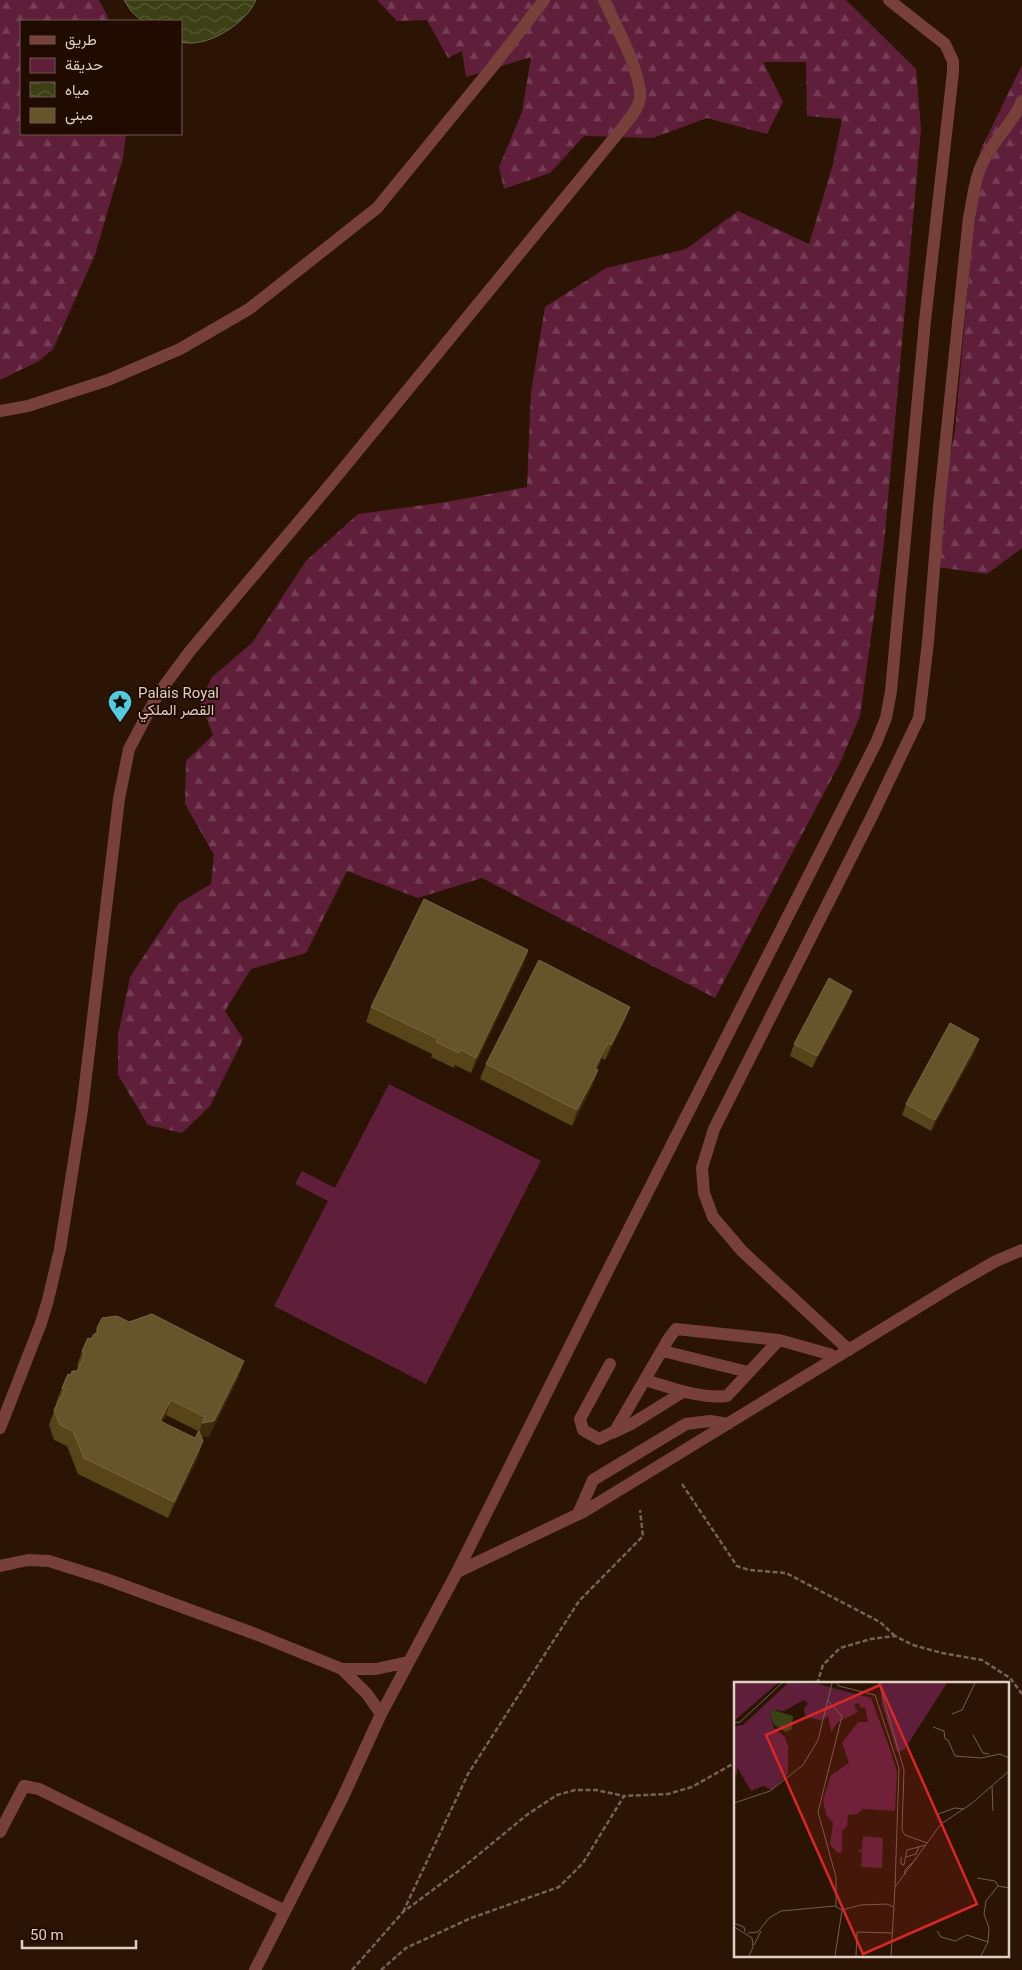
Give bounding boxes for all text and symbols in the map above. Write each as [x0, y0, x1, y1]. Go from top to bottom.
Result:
legend [20, 20, 182, 135]
text: طريق [65, 31, 97, 50]
text: حديقة [65, 56, 103, 74]
text: مياه [65, 81, 89, 99]
text: مبنى [65, 106, 93, 125]
place label: Palais Royal القصر الملكي [138, 684, 219, 723]
place icon: Palais Royal القصر الملكي [107, 689, 133, 723]
inset map [734, 1682, 1010, 1958]
scale bar [22, 1918, 136, 1950]
text: 50 m [30, 1926, 64, 1944]

